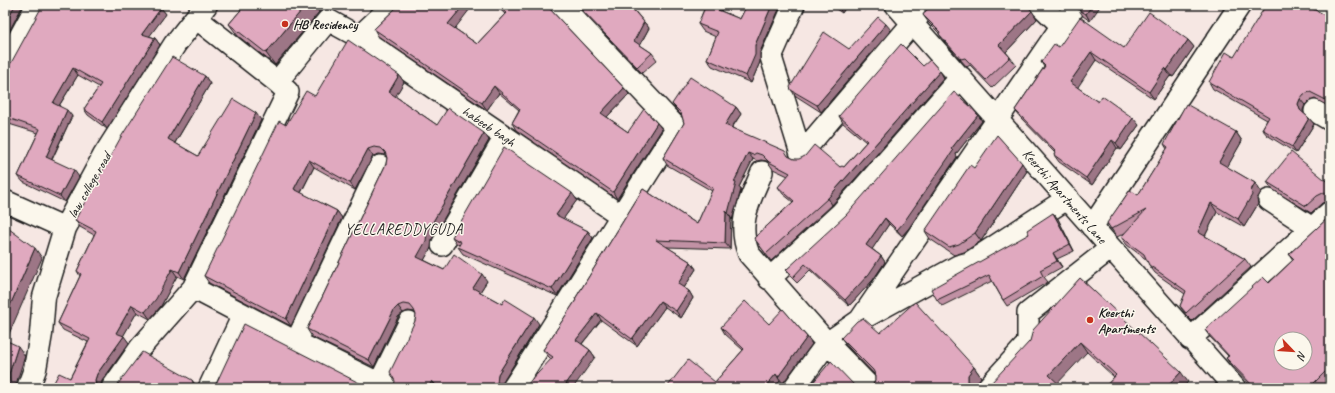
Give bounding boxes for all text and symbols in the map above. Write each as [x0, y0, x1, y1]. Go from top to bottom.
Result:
place label: HB Residency [293, 16, 359, 33]
marker: HB Residency [280, 19, 290, 29]
street label: habeeb bagh [459, 102, 519, 151]
street label: Keerthi Apartments Lane [1019, 146, 1111, 248]
street label: law college road [64, 147, 116, 221]
district label: YELLAREDDYGUDA [345, 220, 464, 239]
place label: Keerthi Apartments [1098, 304, 1157, 337]
marker: Keerthi Apartments [1085, 315, 1095, 325]
north arrow [1273, 331, 1313, 371]
text: N [1293, 349, 1310, 363]

